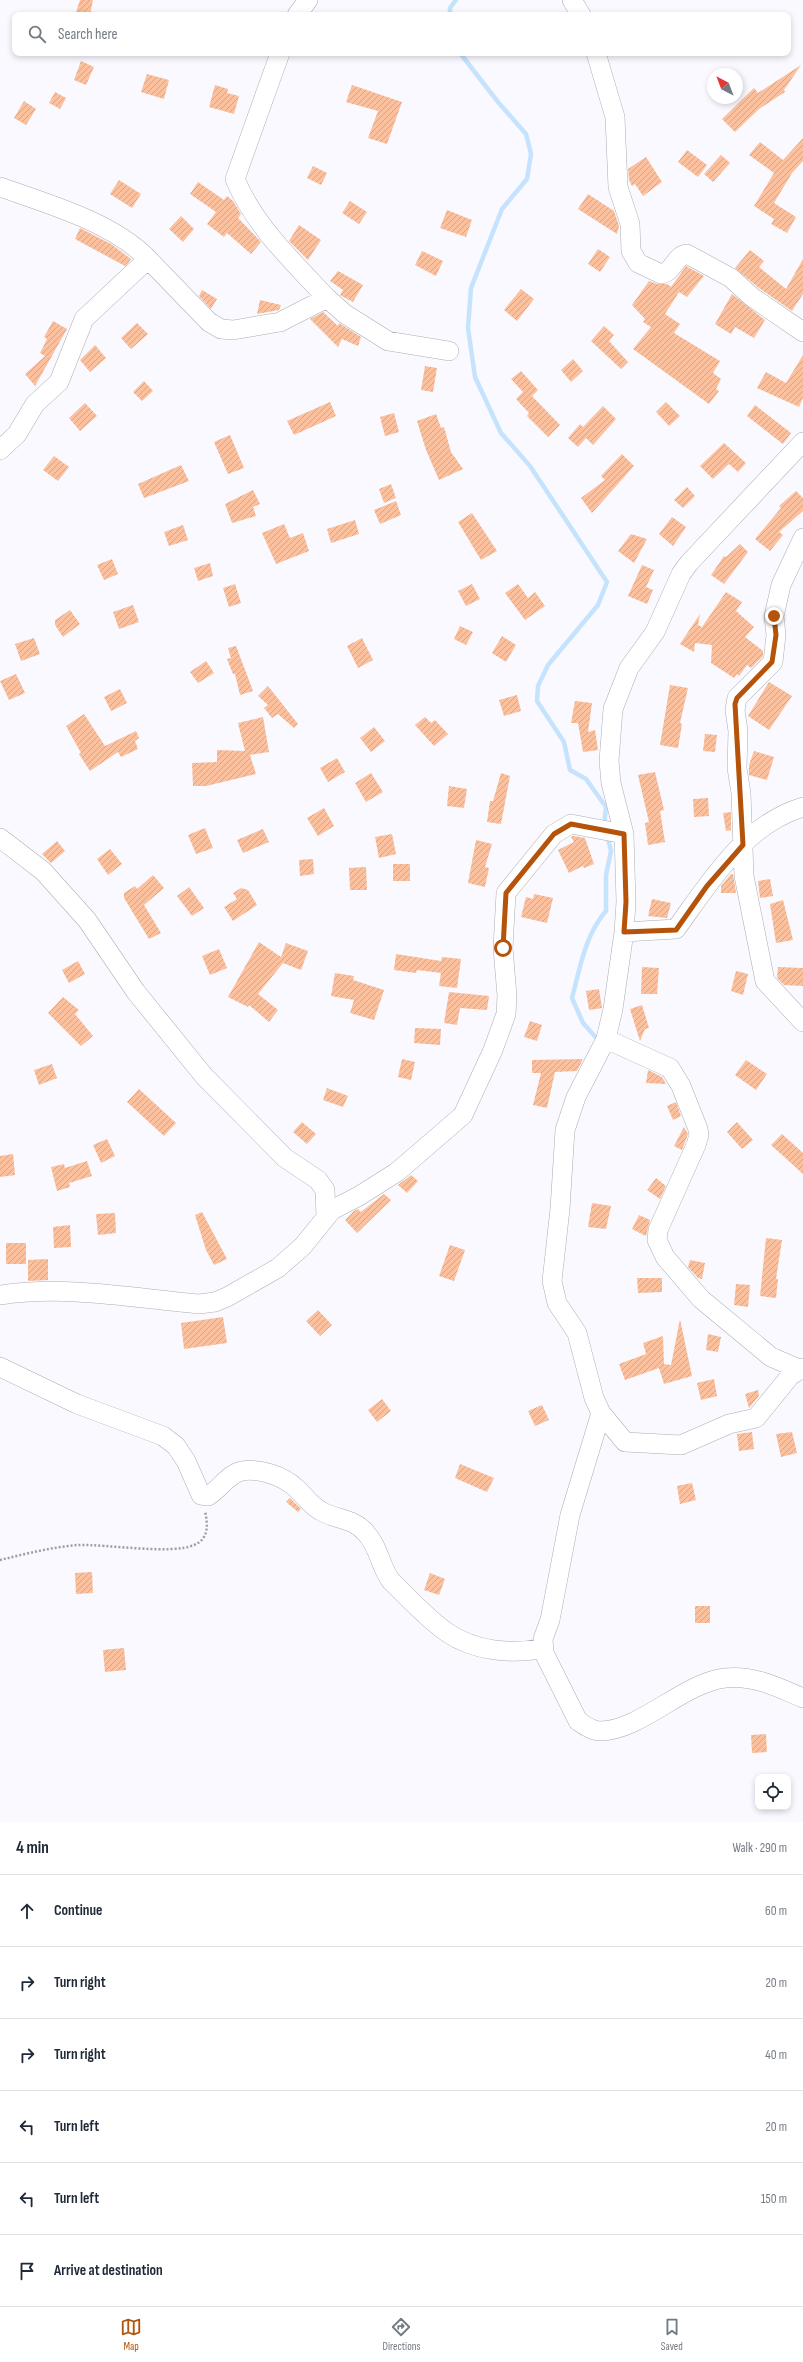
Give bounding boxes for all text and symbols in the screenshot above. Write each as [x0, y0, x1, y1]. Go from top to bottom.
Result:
search box [12, 12, 791, 56]
icon: search [26, 23, 48, 45]
text: Search here [58, 25, 118, 44]
north arrow [707, 68, 743, 104]
route end [765, 607, 783, 625]
route start [494, 939, 512, 957]
map controls [755, 1774, 791, 1810]
button: locate [755, 1774, 791, 1810]
text: 4 min [16, 1838, 49, 1858]
text: Walk · 290 m [732, 1840, 787, 1856]
icon: ahead [16, 1900, 38, 1922]
text: Continue [54, 1901, 103, 1920]
text: 60 m [765, 1903, 787, 1919]
icon: right [16, 1972, 38, 1994]
text: Turn right [54, 1973, 106, 1992]
text: 20 m [765, 1975, 787, 1991]
icon: right [16, 2044, 38, 2066]
text: Turn right [54, 2045, 106, 2064]
text: 40 m [765, 2047, 787, 2063]
icon: left [16, 2116, 38, 2138]
text: Turn left [54, 2117, 99, 2136]
text: 20 m [765, 2119, 787, 2135]
icon: left [16, 2188, 38, 2210]
text: Turn left [54, 2189, 99, 2208]
text: 150 m [761, 2191, 787, 2207]
icon: arrive [16, 2260, 38, 2282]
text: Arrive at destination [54, 2261, 163, 2280]
tab: Map [120, 2316, 142, 2353]
tab: Directions [383, 2316, 420, 2353]
tab: Saved [661, 2316, 683, 2353]

